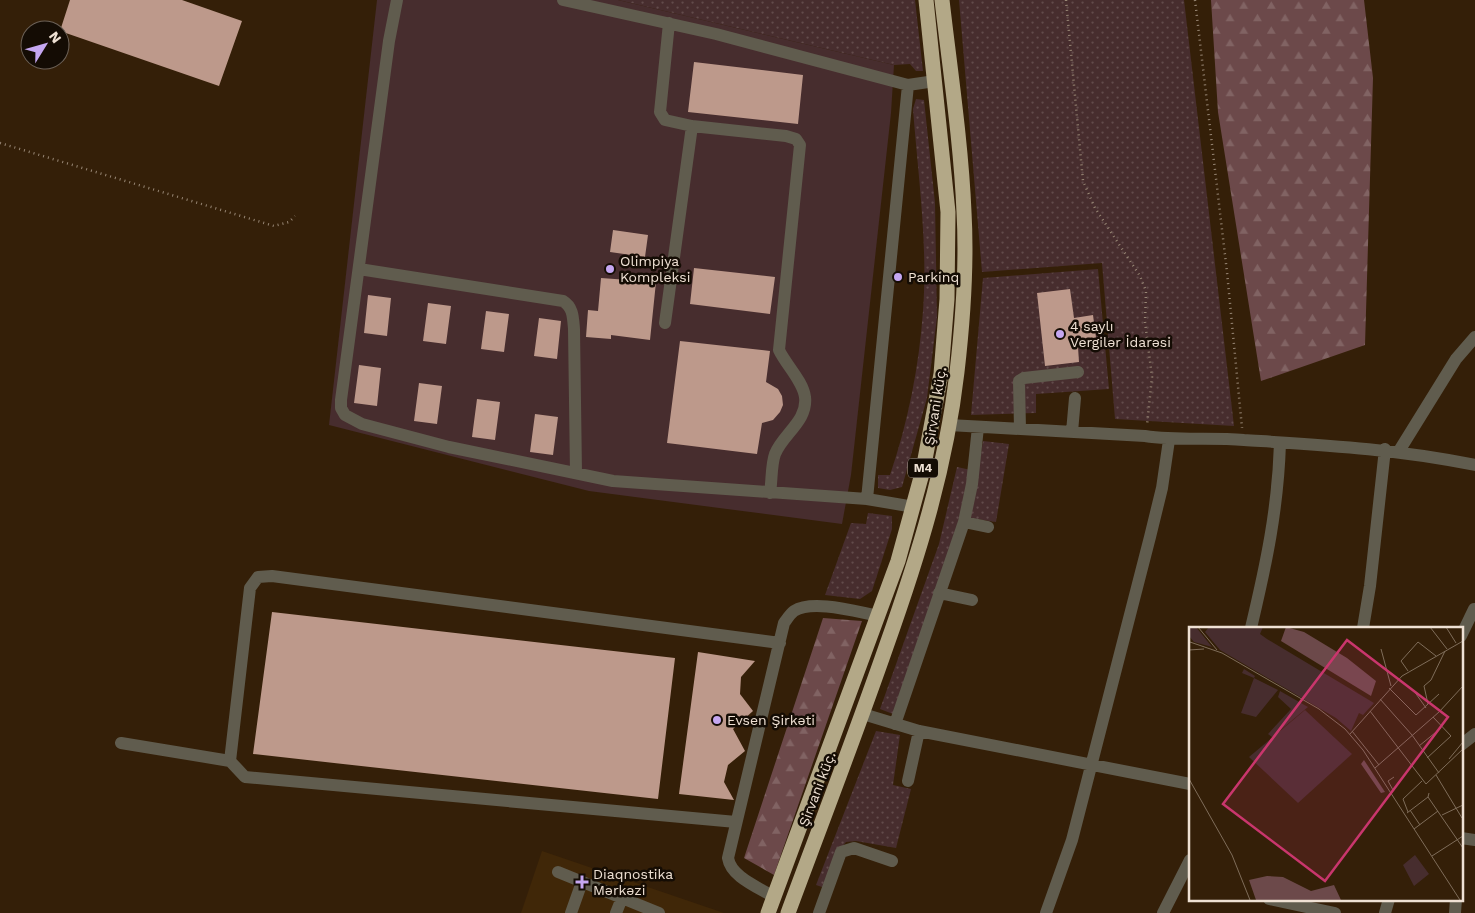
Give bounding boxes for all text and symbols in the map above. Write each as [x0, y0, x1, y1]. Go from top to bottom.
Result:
north arrow [20, 20, 70, 70]
text: N [46, 28, 65, 46]
place label: Olimpiya Kompleksi [620, 253, 690, 285]
marker: Olimpiya Kompleksi [604, 263, 616, 275]
place label: Parkinq [908, 269, 959, 285]
marker: Parkinq [892, 271, 904, 283]
place label: 4 saylı Vergilər İdarəsi [1070, 318, 1171, 350]
marker: 4 saylı Vergilər İdarəsi [1054, 328, 1066, 340]
street label: Şirvani küç. [921, 366, 949, 446]
road number: M4 [908, 458, 938, 478]
inset map [1189, 627, 1462, 900]
place label: Evsen Şirkəti [727, 712, 815, 728]
marker: Evsen Şirkəti [711, 714, 723, 726]
street label: Şirvani küç. [795, 749, 839, 829]
place label: Diaqnostika Mərkəzi [593, 866, 673, 898]
marker: Diaqnostika Mərkəzi [575, 875, 589, 889]

